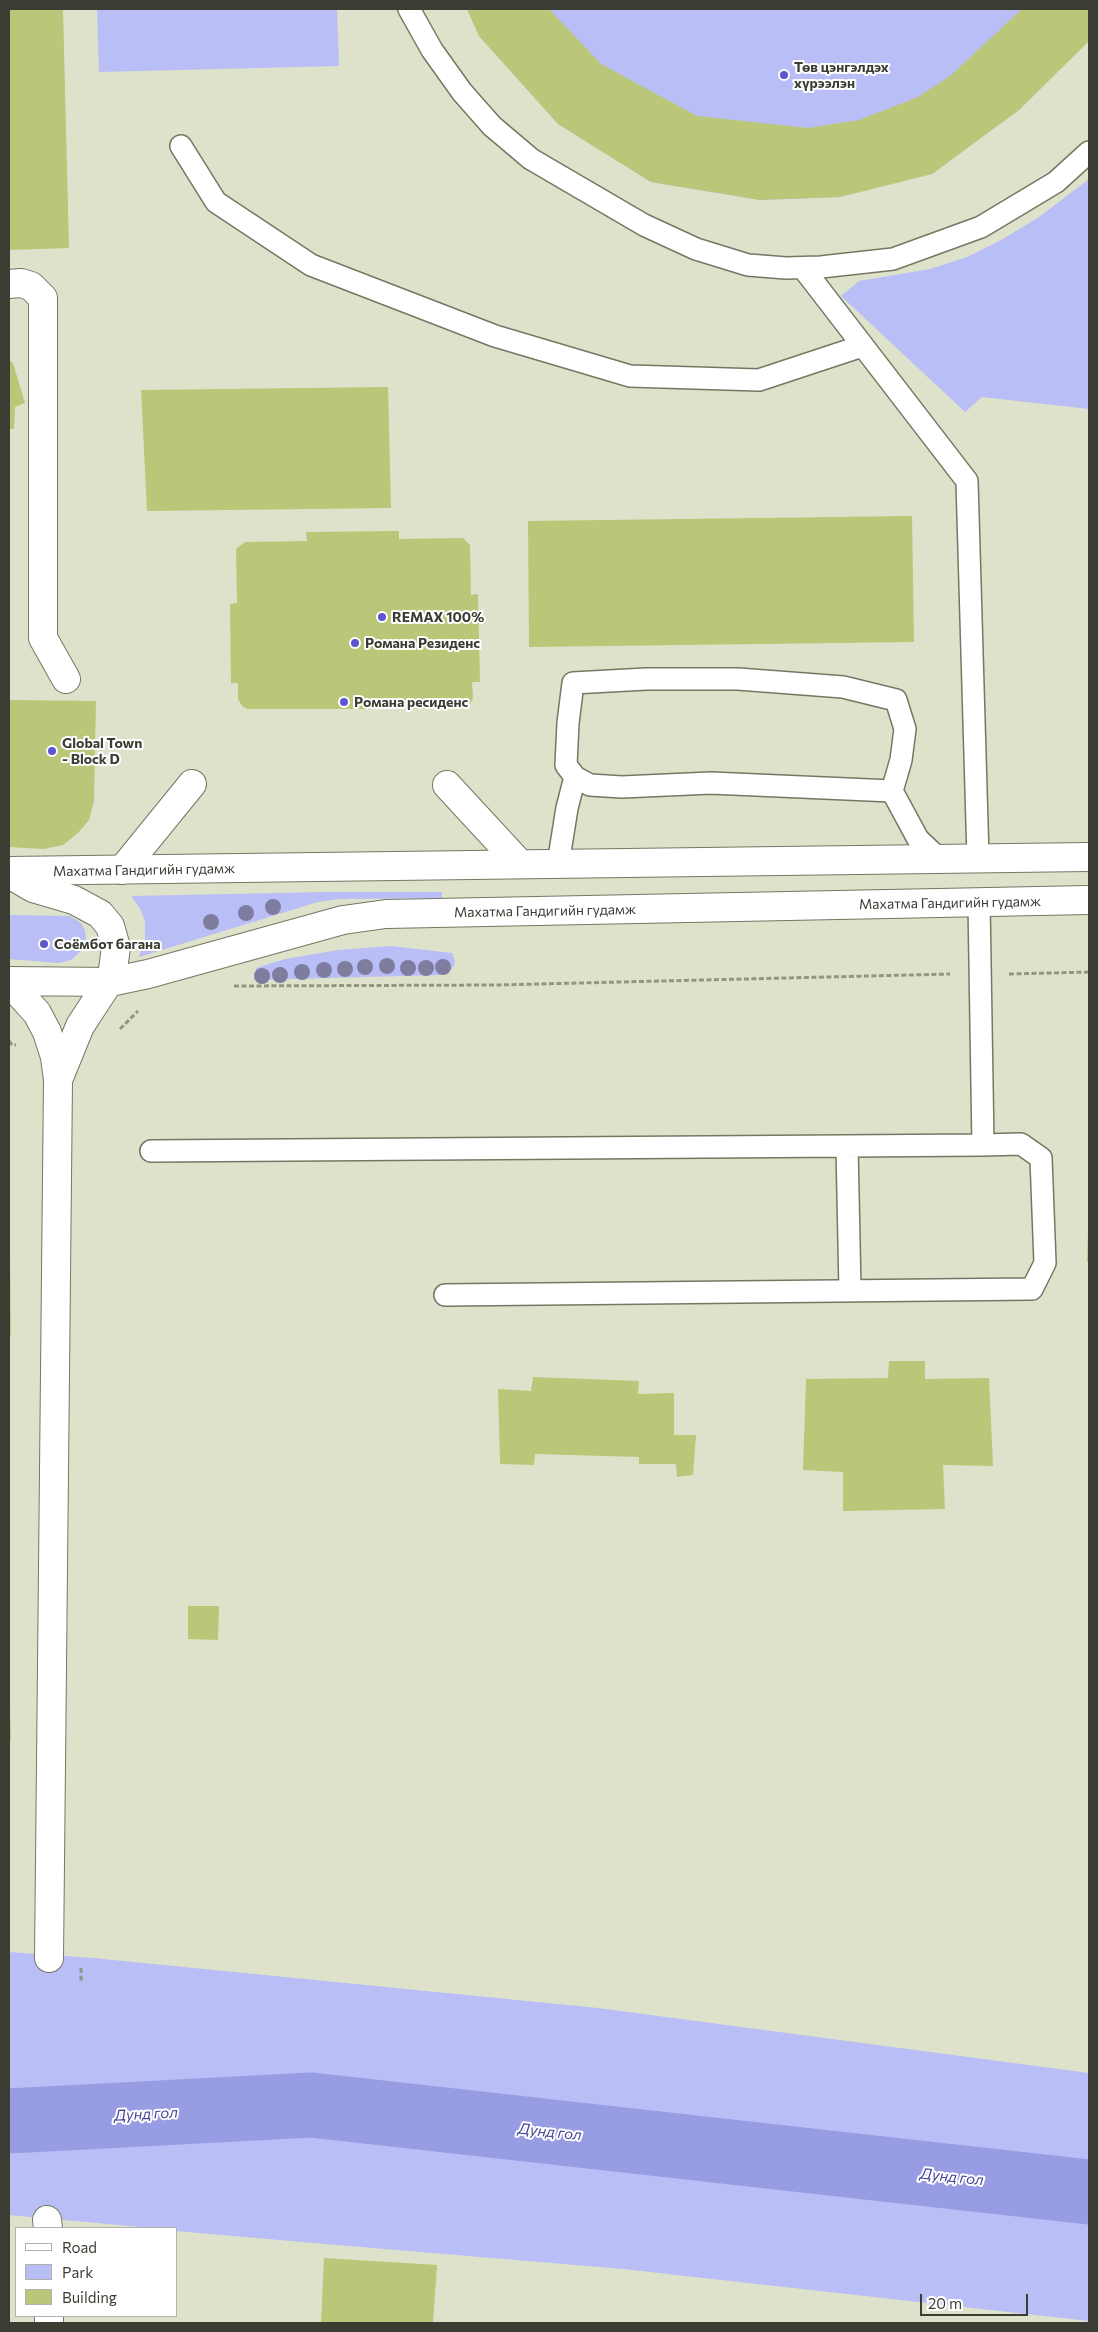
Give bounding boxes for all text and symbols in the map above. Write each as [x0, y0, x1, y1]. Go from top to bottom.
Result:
place label: Төв цэнгэлдэх хүрээлэн [794, 59, 889, 92]
marker: Төв цэнгэлдэх хүрээлэн [778, 69, 790, 81]
place label: REMAX 100% [392, 609, 484, 625]
marker: REMAX 100% [376, 611, 388, 623]
place label: Романа Резиденс [365, 635, 480, 651]
marker: Романа Резиденс [349, 637, 361, 649]
place label: Романа ресиденс [354, 694, 468, 710]
marker: Романа ресиденс [338, 696, 350, 708]
place label: Global Town - Block D [62, 735, 142, 768]
marker: Global Town - Block D [46, 745, 58, 757]
street label: Махатма Гандигийн гудамж [53, 860, 235, 880]
street label: Махатма Гандигийн гудамж [859, 893, 1041, 913]
street label: Махатма Гандигийн гудамж [454, 901, 636, 921]
place label: Соёмбот багана [54, 936, 160, 952]
marker: Соёмбот багана [38, 938, 50, 950]
water label: Дунд гол [114, 2103, 178, 2125]
water label: Дунд гол [517, 2120, 583, 2144]
water label: Дунд гол [919, 2165, 985, 2189]
legend [15, 2227, 178, 2317]
text: Road [62, 2238, 97, 2256]
text: Park [62, 2263, 93, 2281]
scale bar [923, 2284, 1030, 2316]
text: Building [62, 2288, 117, 2306]
text: 20 m [928, 2294, 962, 2312]

